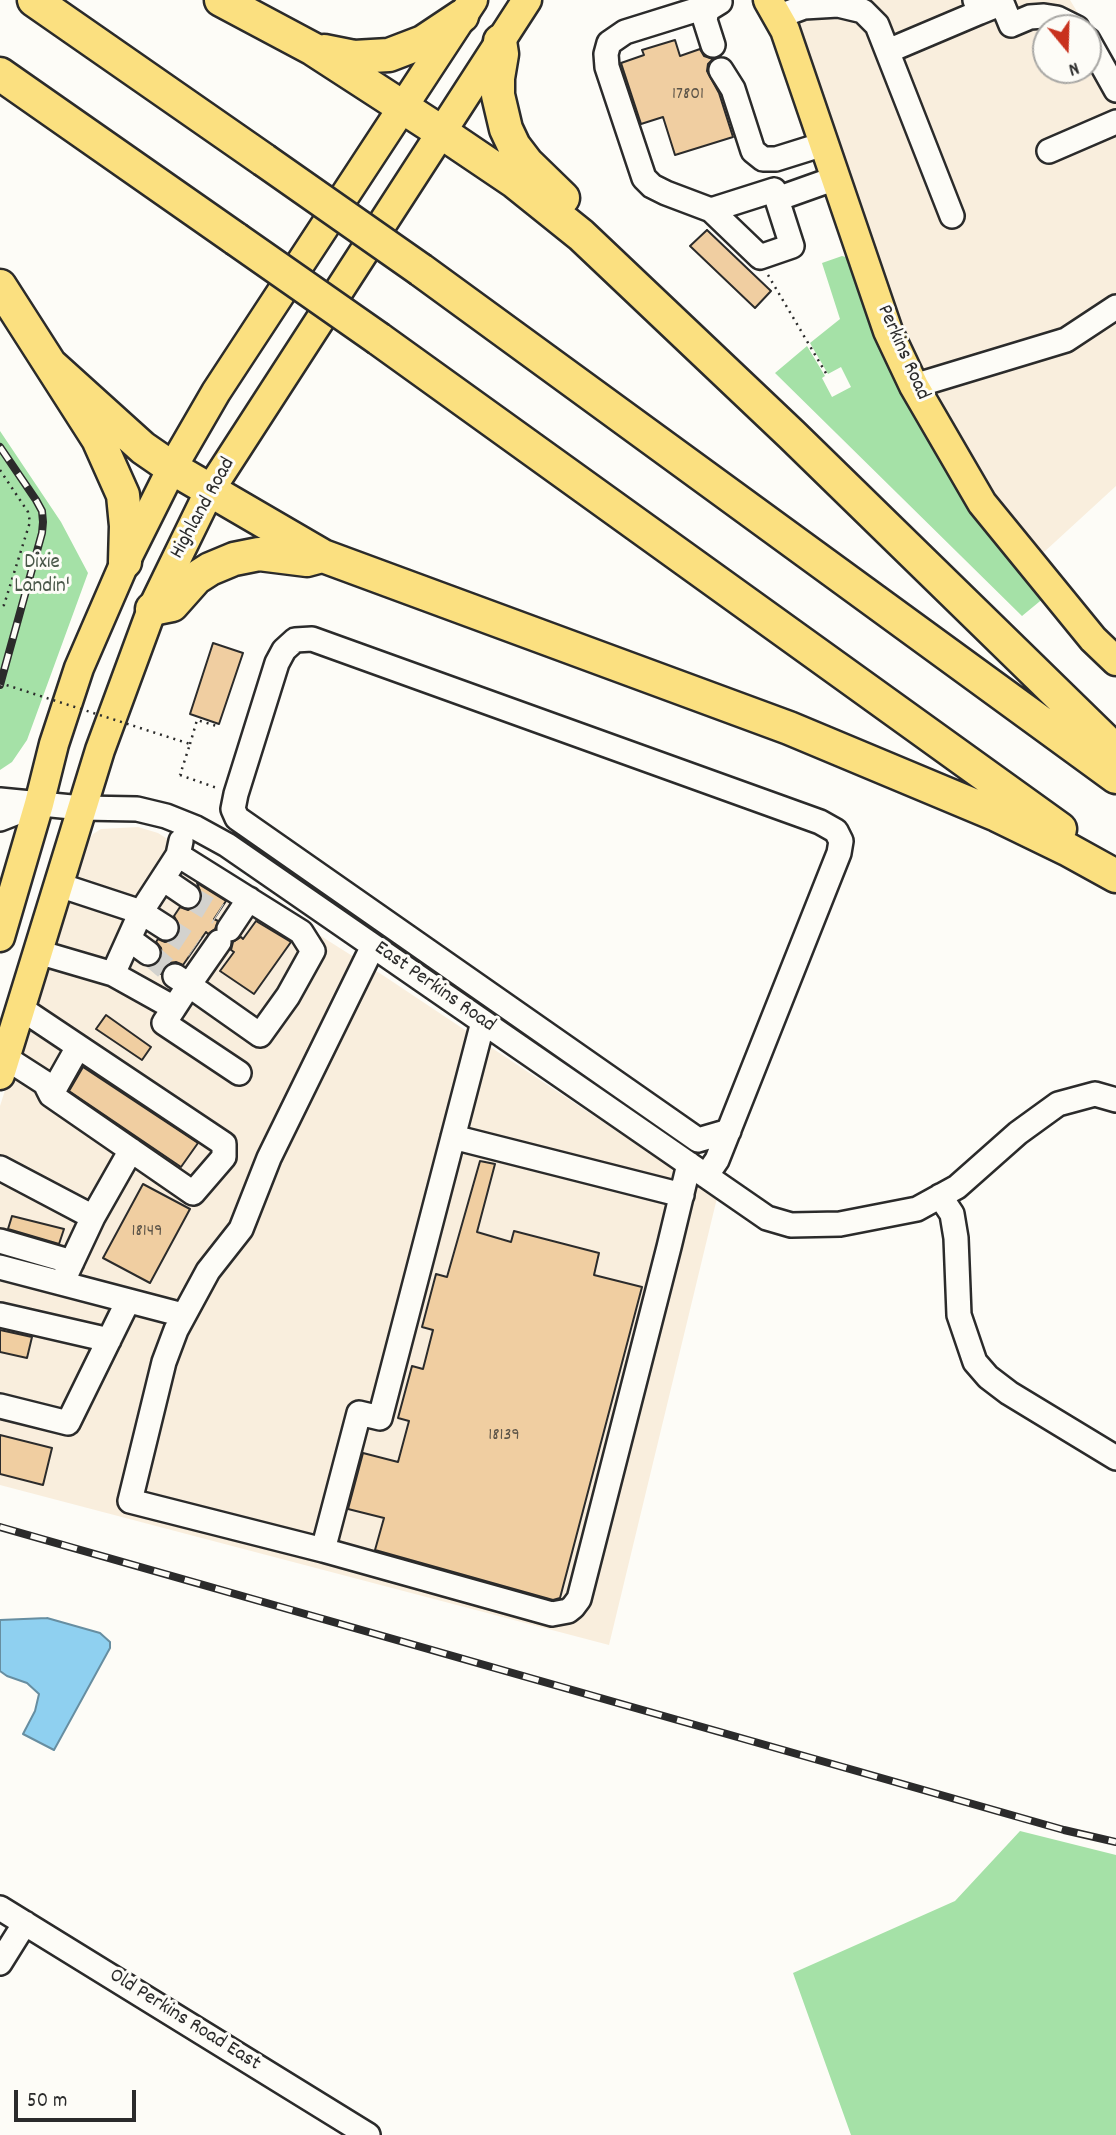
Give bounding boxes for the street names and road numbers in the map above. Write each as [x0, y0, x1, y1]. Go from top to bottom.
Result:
street label: Perkins Road [870, 301, 934, 405]
street label: Highland Road [166, 454, 242, 564]
street label: East Perkins Road [368, 937, 500, 1039]
street label: Old Perkins Road East [103, 1964, 265, 2078]

